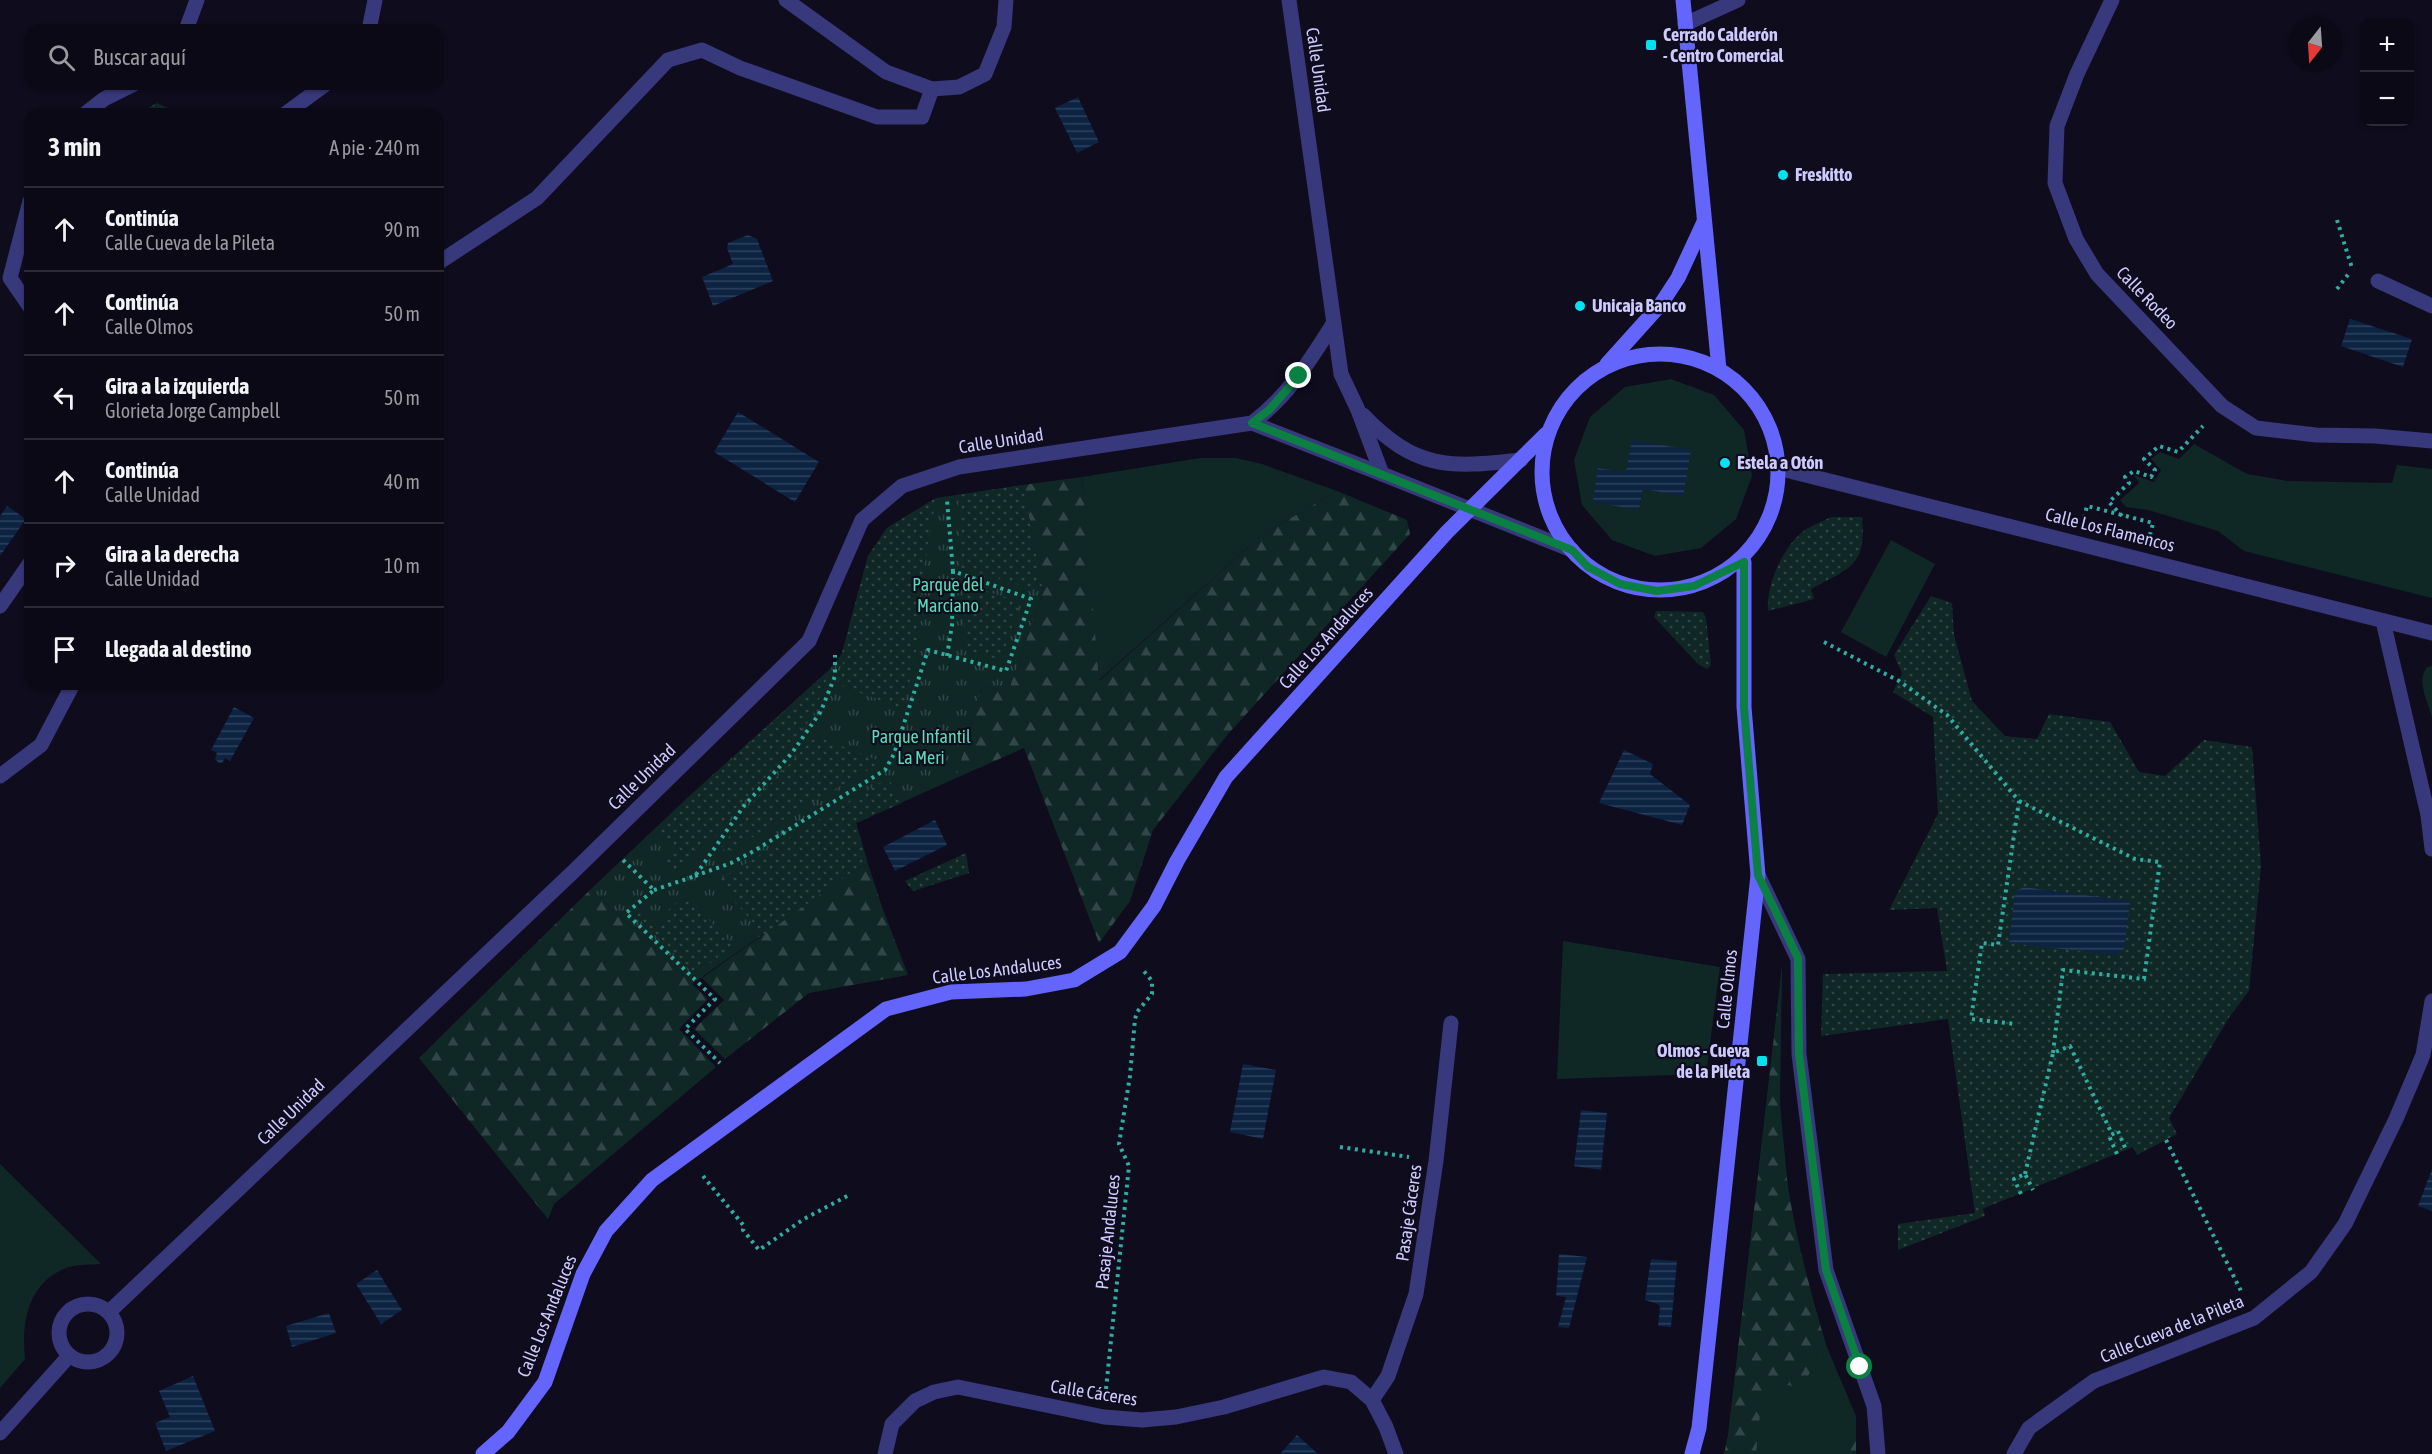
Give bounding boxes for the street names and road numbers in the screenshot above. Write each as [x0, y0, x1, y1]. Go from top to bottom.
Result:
street label: Calle Unidad [1302, 26, 1335, 114]
street label: Calle Rodeo [2112, 262, 2182, 333]
street label: Calle Unidad [957, 423, 1045, 458]
street label: Calle Los Flamencos [2043, 503, 2177, 556]
street label: Calle Los Andaluces [1274, 582, 1377, 693]
street label: Calle Unidad [604, 739, 680, 814]
street label: Calle Olmos [1712, 948, 1741, 1030]
street label: Calle Los Andaluces [931, 951, 1063, 988]
street label: Calle Unidad [253, 1074, 329, 1149]
street label: Pasaje Cáceres [1391, 1163, 1426, 1263]
street label: Pasaje Andaluces [1091, 1173, 1124, 1290]
street label: Calle Los Andaluces [512, 1252, 581, 1380]
street label: Calle Cueva de la Pileta [2097, 1290, 2247, 1367]
street label: Calle Cáceres [1049, 1375, 1139, 1410]

